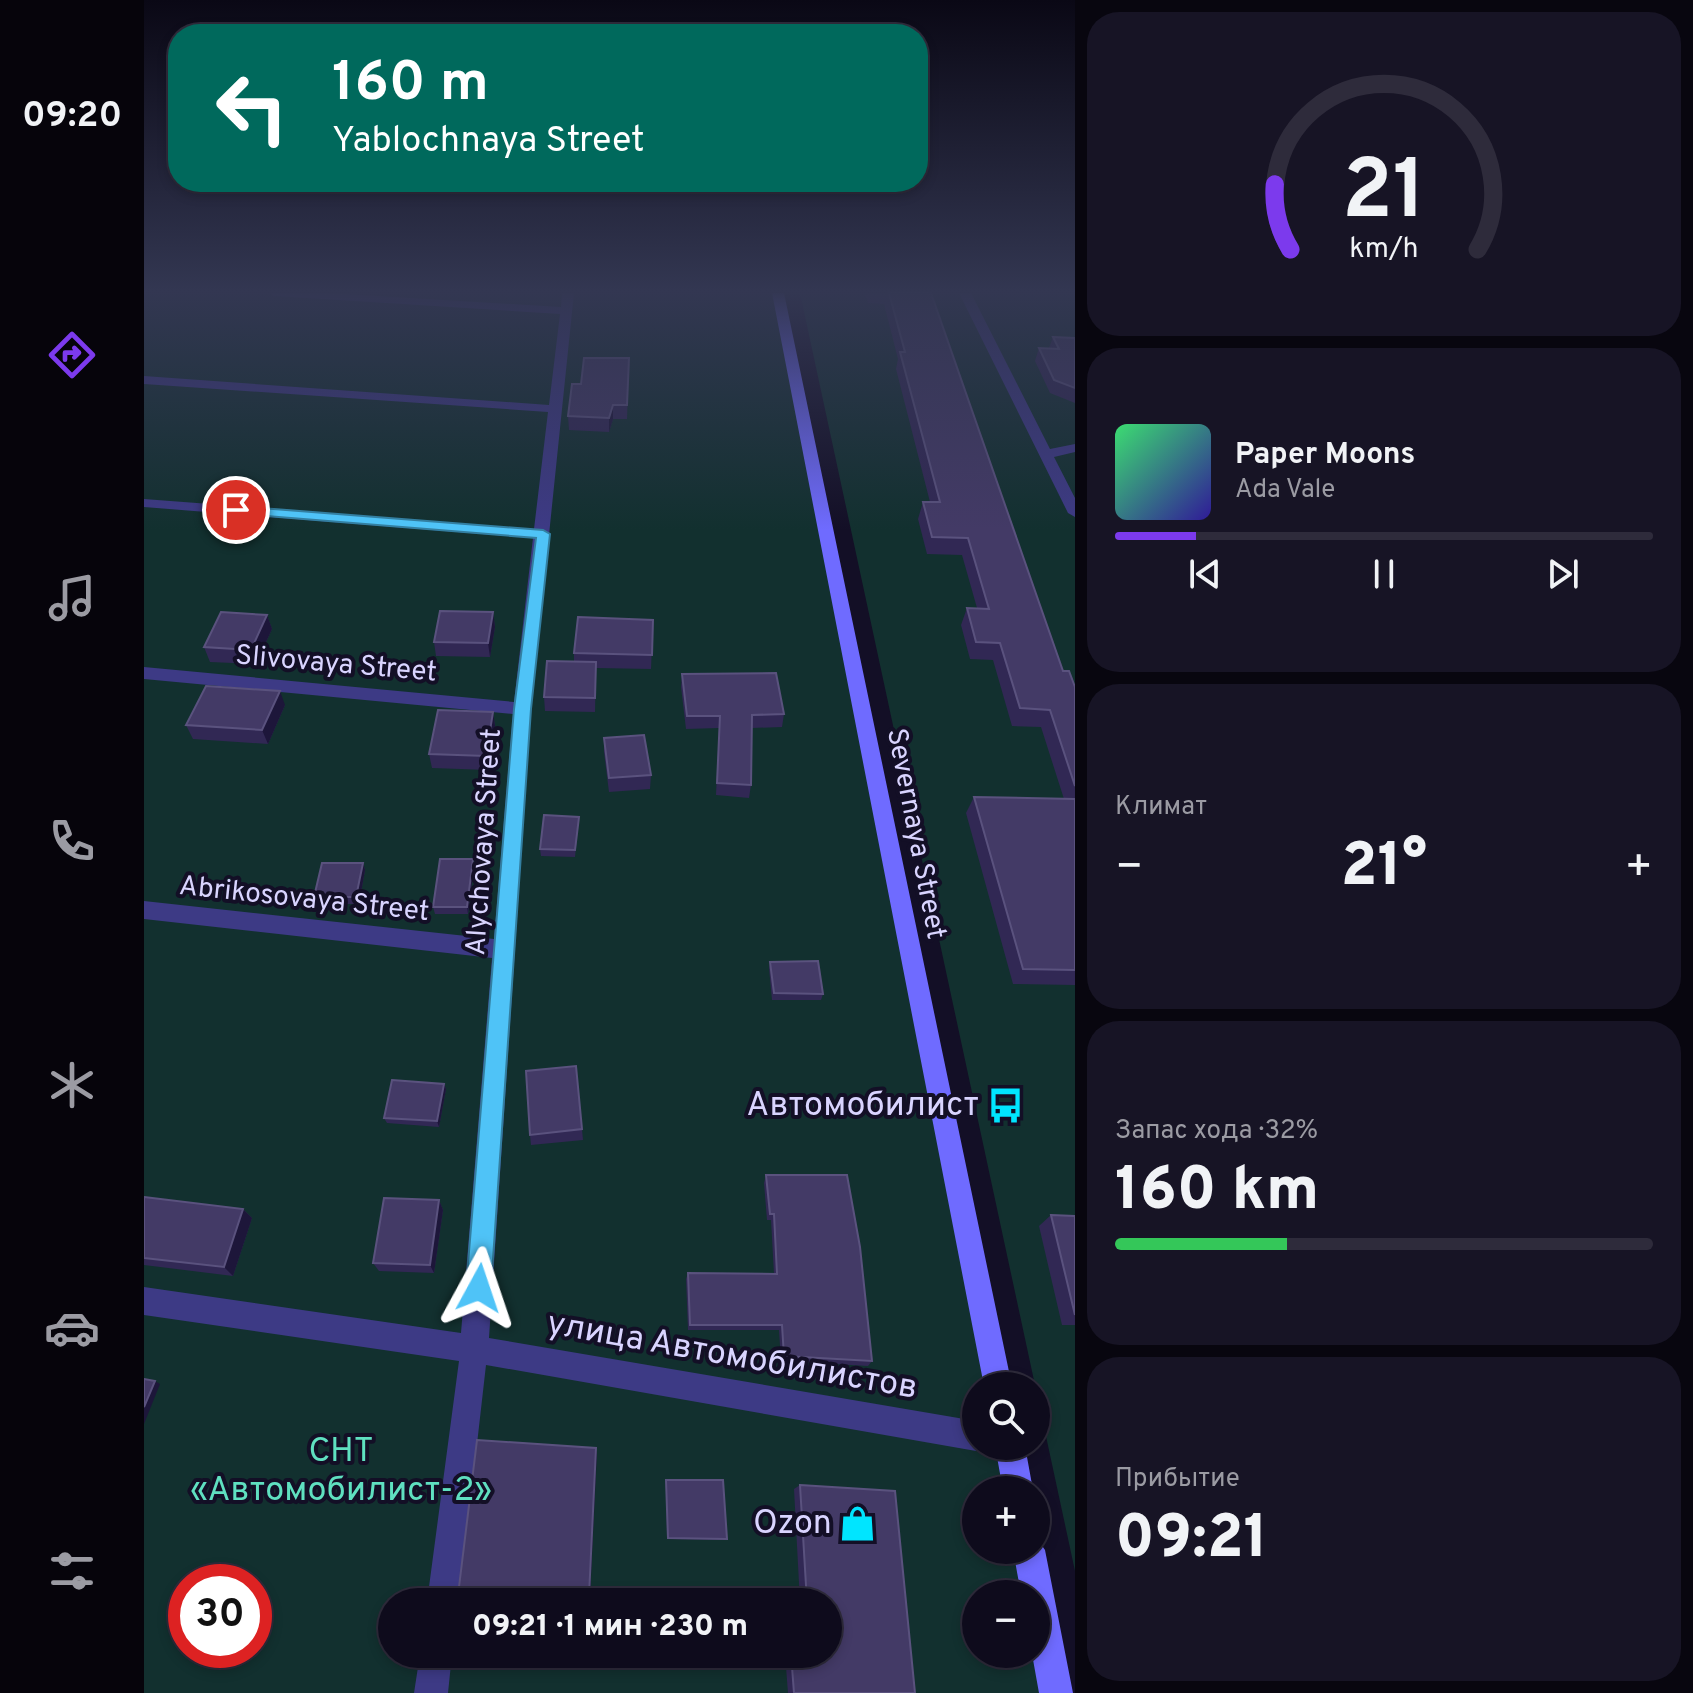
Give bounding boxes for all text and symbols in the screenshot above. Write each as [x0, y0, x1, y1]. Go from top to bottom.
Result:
text: 160 m [332, 50, 489, 120]
icon: left [200, 56, 304, 160]
text: 09:20 [22, 94, 122, 140]
text: Yablochnaya Street [332, 119, 645, 165]
text: 21 [1342, 143, 1426, 248]
text: km/h [1349, 232, 1419, 268]
icon: directions [44, 327, 100, 383]
text: Paper Moons [1235, 437, 1415, 474]
text: Ada Vale [1235, 474, 1335, 507]
pin [202, 476, 270, 544]
icon: arrive [214, 488, 258, 532]
icon: previous [1183, 552, 1227, 596]
icon: pause [1362, 552, 1406, 596]
icon: next [1541, 552, 1585, 596]
icon: music [44, 570, 100, 626]
street label: Slivovaya Street [234, 638, 438, 692]
street label: Severnaya Street [877, 725, 953, 943]
street label: Alychovaya Street [459, 727, 511, 957]
text: Климат [1115, 791, 1207, 824]
icon: phone [44, 813, 100, 869]
text: 21° [1341, 831, 1427, 907]
text: − [1115, 841, 1143, 897]
text: + [1625, 841, 1653, 897]
street label: Abrikosovaya Street [177, 869, 431, 931]
icon: climate [44, 1057, 100, 1113]
place label: Автомобилист [746, 1085, 979, 1128]
bus stop icon: Автомобилист [986, 1087, 1024, 1125]
text: Запас хода · 32% [1115, 1115, 1318, 1148]
text: 160 km [1115, 1155, 1319, 1231]
position arrow [437, 1246, 521, 1330]
icon: car [44, 1300, 100, 1356]
street label: улица Автомобилистов [543, 1303, 921, 1411]
map controls [962, 1372, 1050, 1668]
button: search [962, 1372, 1050, 1460]
park label: СНТ «Автомобилист-2» [190, 1431, 492, 1513]
text: Прибытие [1115, 1463, 1240, 1496]
button: + [962, 1476, 1050, 1564]
place label: Ozon [753, 1503, 832, 1546]
text: 09:21 [1115, 1503, 1268, 1579]
shop icon: Ozon [839, 1505, 877, 1543]
icon: filters [44, 1543, 100, 1599]
speed limit sign: 30 [168, 1564, 272, 1668]
button: − [962, 1580, 1050, 1668]
text: 09:21 · 1 мин · 230 m [472, 1609, 748, 1646]

